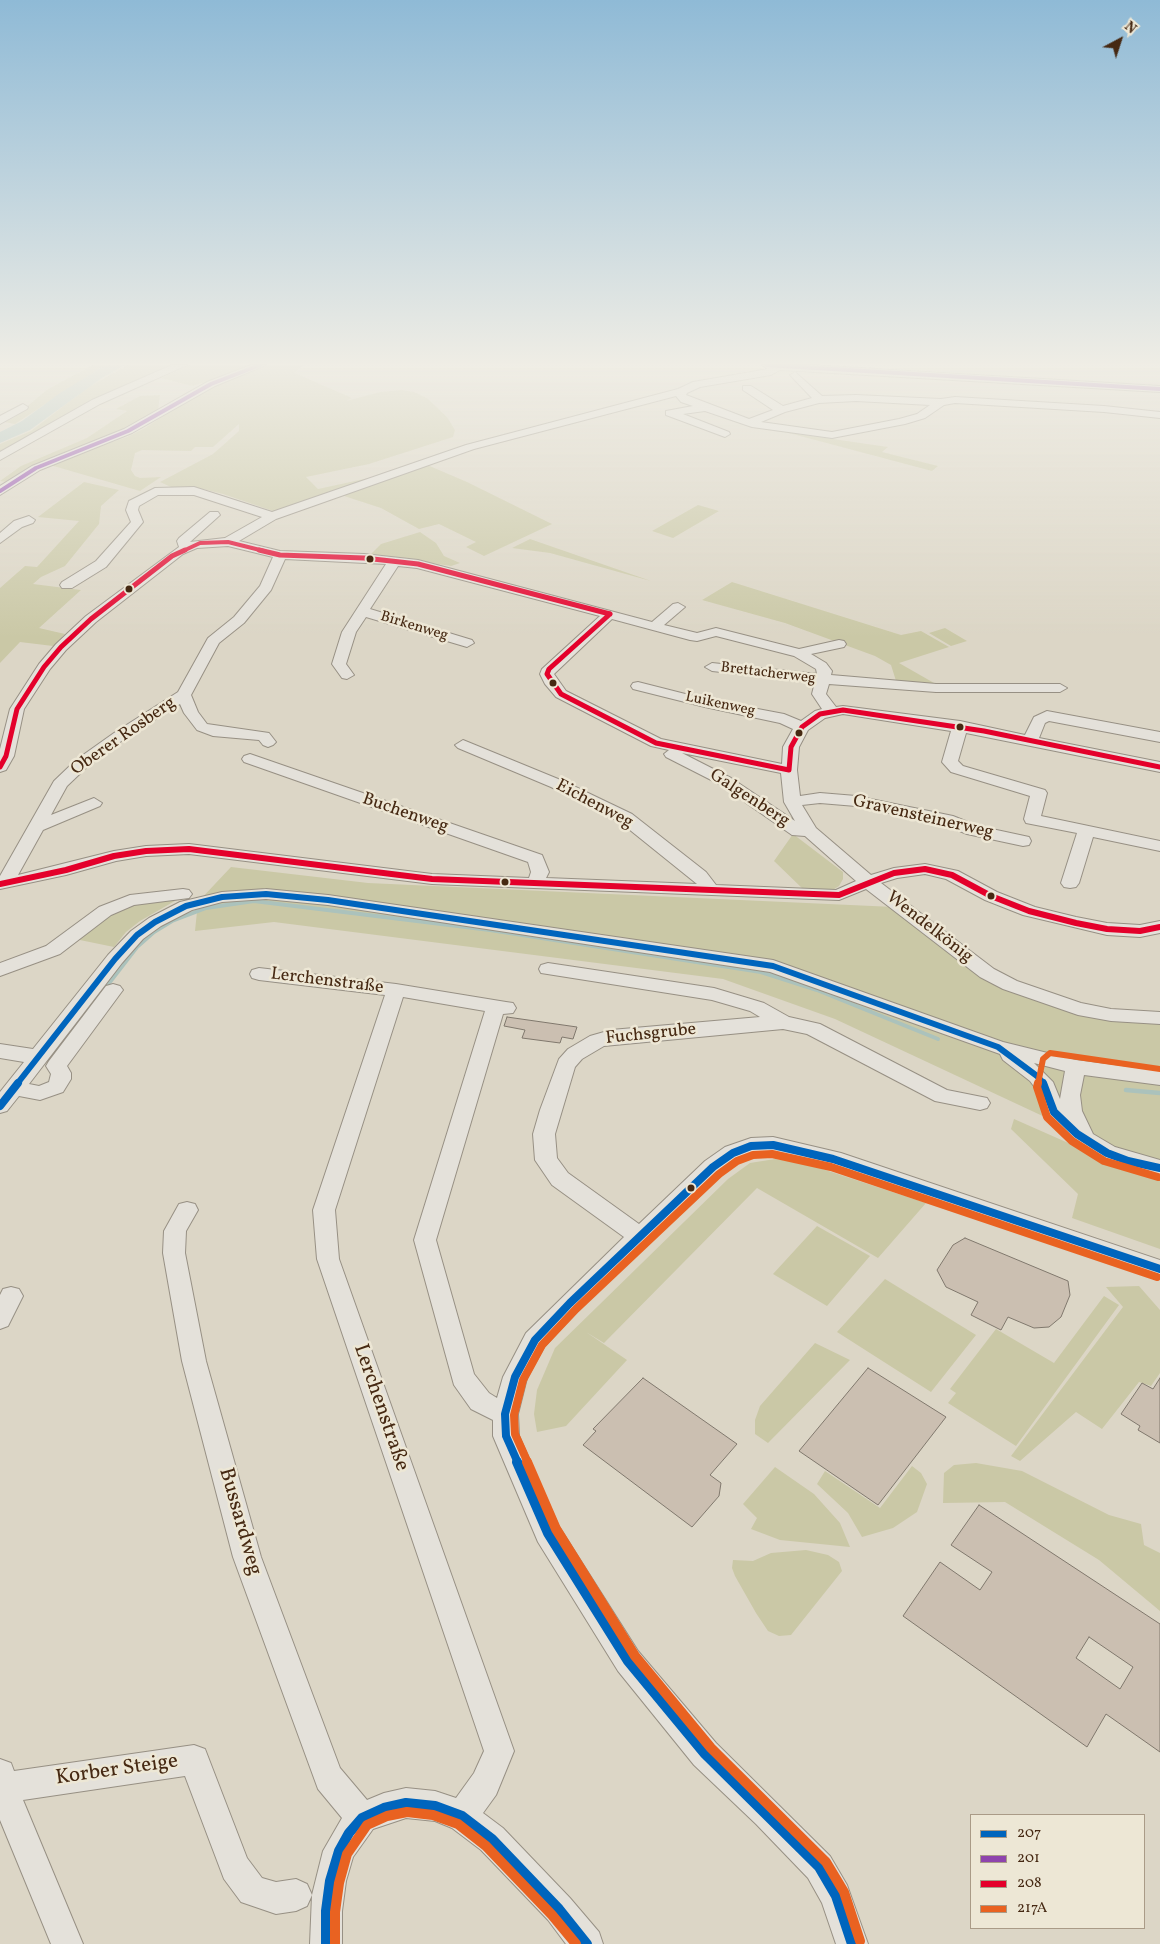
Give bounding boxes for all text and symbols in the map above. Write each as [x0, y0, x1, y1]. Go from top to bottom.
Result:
north arrow [1095, 15, 1145, 65]
text: N [1120, 18, 1140, 39]
unlabelled marker [365, 554, 375, 564]
unlabelled marker [124, 584, 134, 594]
street label: Birkenweg [378, 608, 450, 646]
street label: Brettacherweg [720, 659, 816, 689]
unlabelled marker [548, 678, 558, 688]
street label: Luikenweg [683, 689, 757, 721]
street label: Oberer Rosberg [67, 693, 181, 781]
unlabelled marker [955, 722, 965, 732]
unlabelled marker [794, 728, 804, 738]
street label: Galgenberg [705, 765, 793, 833]
street label: Eichenweg [552, 776, 636, 834]
street label: Buchenweg [359, 789, 451, 839]
street label: Gravensteinerweg [851, 791, 995, 845]
unlabelled marker [500, 877, 510, 887]
street label: Wendelkönig [881, 887, 977, 969]
unlabelled marker [986, 891, 996, 901]
street label: Lerchenstraße [269, 964, 385, 1000]
street label: Fuchsgrube [605, 1020, 697, 1050]
unlabelled marker [686, 1183, 696, 1193]
street label: Lerchenstraße [347, 1341, 413, 1475]
street label: Bussardweg [212, 1465, 266, 1579]
street label: Korber Steige [54, 1750, 180, 1792]
legend [970, 1814, 1145, 1929]
text: 207 [1017, 1823, 1041, 1844]
text: 201 [1017, 1848, 1040, 1869]
text: 208 [1017, 1873, 1042, 1894]
text: 217A [1017, 1898, 1047, 1919]

